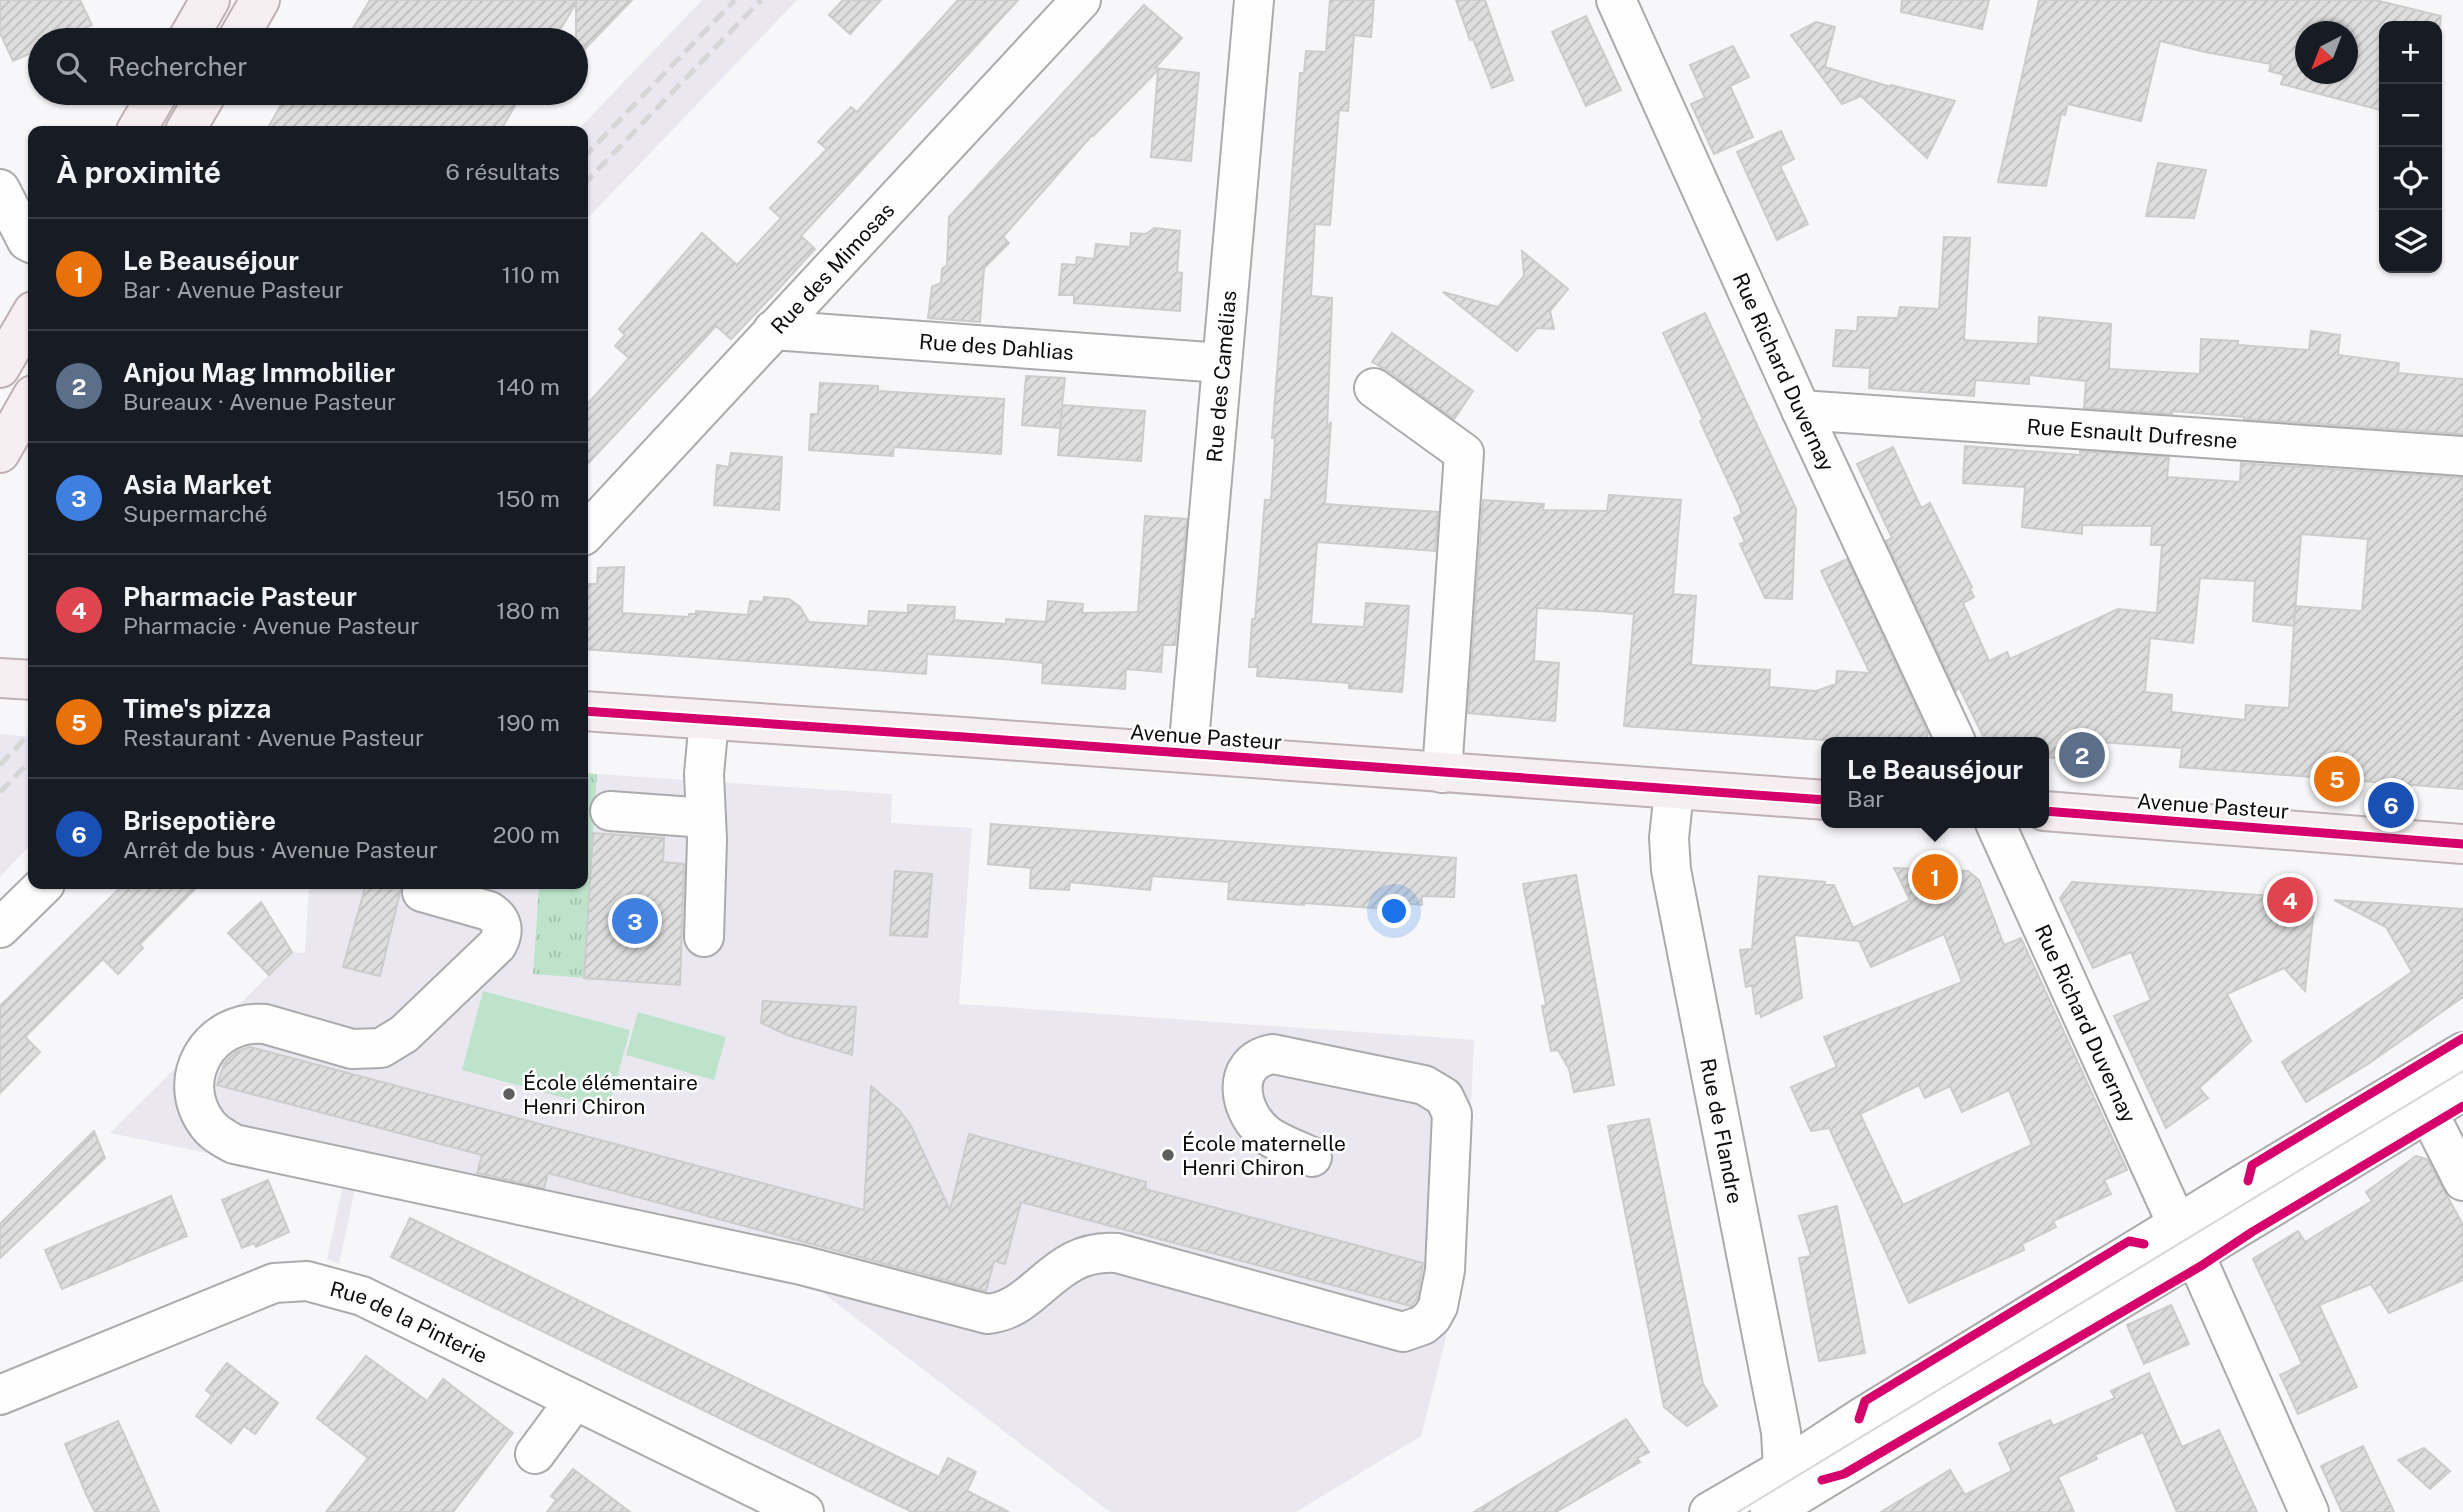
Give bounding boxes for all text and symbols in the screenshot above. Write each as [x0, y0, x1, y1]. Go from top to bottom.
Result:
north arrow [2295, 21, 2358, 84]
map controls [2379, 21, 2442, 273]
button: + [2379, 21, 2442, 84]
search box [28, 28, 588, 105]
icon: search [52, 48, 90, 86]
text: Rechercher [108, 51, 247, 82]
button: − [2379, 84, 2442, 147]
button: locate [2379, 147, 2442, 210]
text: À proximité [56, 154, 221, 190]
text: 6 résultats [445, 158, 560, 185]
street label: Rue des Mimosas [765, 197, 899, 339]
button: layers [2379, 210, 2442, 273]
text: Le Beauséjour [123, 245, 299, 276]
text: 1 [74, 261, 84, 288]
text: 110 m [502, 261, 560, 288]
street label: Rue Richard Duvernay [1728, 269, 1840, 475]
text: Bar · Avenue Pasteur [123, 276, 343, 303]
street label: Rue des Camélias [1201, 289, 1241, 463]
street label: Rue des Dahlias [918, 328, 1075, 365]
text: Anjou Mag Immobilier [123, 357, 395, 388]
text: 2 [72, 373, 86, 400]
text: 140 m [497, 373, 560, 400]
text: Bureaux · Avenue Pasteur [123, 388, 396, 415]
street label: Rue Esnault Dufresne [2026, 413, 2238, 453]
text: Asia Market [123, 469, 272, 500]
text: 3 [71, 485, 87, 512]
text: 150 m [496, 485, 560, 512]
text: Supermarché [123, 500, 268, 527]
text: Pharmacie Pasteur [123, 581, 357, 612]
text: 4 [71, 597, 87, 624]
text: 180 m [496, 597, 560, 624]
text: Pharmacie · Avenue Pasteur [123, 612, 419, 639]
text: Time's pizza [123, 693, 271, 724]
text: 5 [71, 709, 87, 736]
text: 190 m [497, 709, 560, 736]
street label: Avenue Pasteur [1129, 719, 1283, 755]
text: Restaurant · Avenue Pasteur [123, 724, 424, 751]
pin: 2 [2059, 729, 2105, 781]
popup [1821, 737, 2049, 828]
pin: 5 [2314, 753, 2360, 805]
text: Le Beauséjour [1847, 754, 2023, 785]
pin: 6 [2368, 779, 2414, 831]
text: Bar [1847, 785, 1884, 812]
street label: Avenue Pasteur [2136, 788, 2290, 824]
text: Brisepotière [123, 805, 276, 836]
text: 6 [71, 821, 87, 848]
text: 200 m [493, 821, 560, 848]
text: Arrêt de bus · Avenue Pasteur [123, 836, 438, 863]
pin: 1 [1912, 851, 1958, 903]
pin: 4 [2267, 874, 2313, 926]
your location [1377, 894, 1411, 928]
pin: 3 [612, 895, 658, 947]
street label: Rue Richard Duvernay [2030, 920, 2142, 1126]
street label: Rue de Flandre [1696, 1056, 1748, 1205]
place label: École élémentaire Henri Chiron [523, 1070, 698, 1119]
marker: École élémentaire Henri Chiron [501, 1086, 517, 1102]
place label: École maternelle Henri Chiron [1182, 1131, 1346, 1180]
marker: École maternelle Henri Chiron [1160, 1147, 1176, 1163]
street label: Rue de la Pinterie [327, 1275, 492, 1368]

